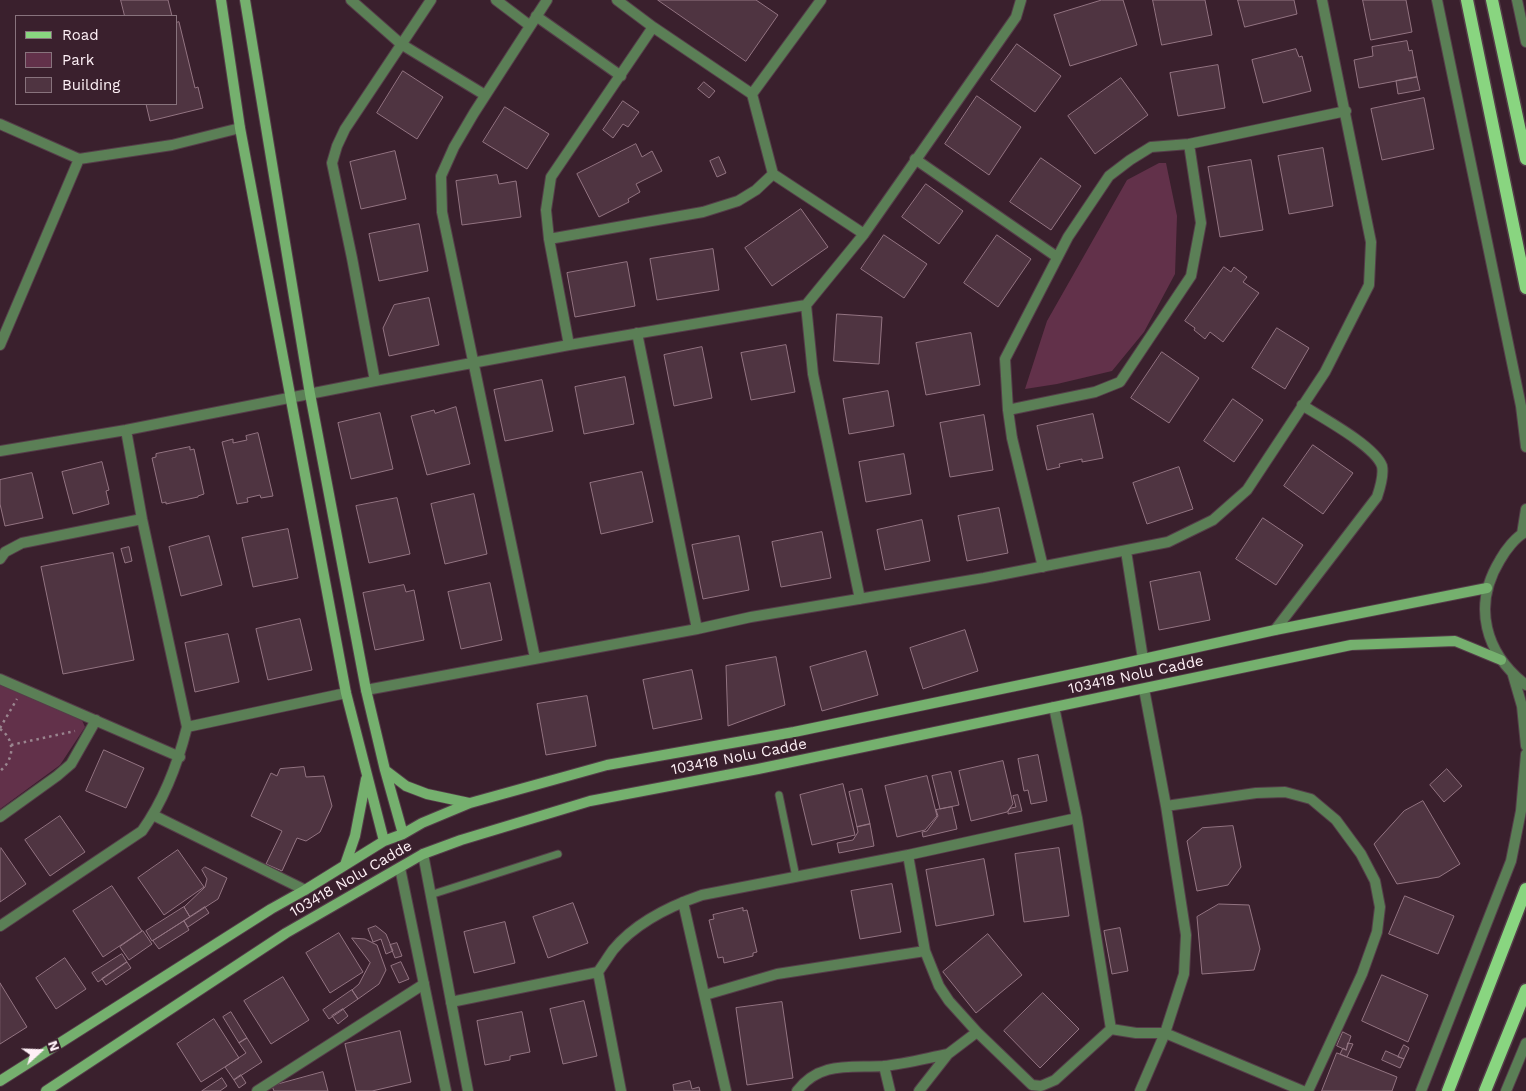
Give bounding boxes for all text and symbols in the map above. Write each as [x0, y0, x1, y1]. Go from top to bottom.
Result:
legend [15, 15, 178, 105]
text: Road [62, 26, 99, 44]
text: Park [62, 51, 94, 69]
text: Building [62, 76, 120, 94]
street label: 103418 Nolu Cadde [1067, 652, 1205, 698]
street label: 103418 Nolu Cadde [670, 735, 808, 779]
street label: 103418 Nolu Cadde [287, 837, 415, 921]
north arrow [15, 1026, 65, 1076]
text: N [45, 1038, 63, 1053]

